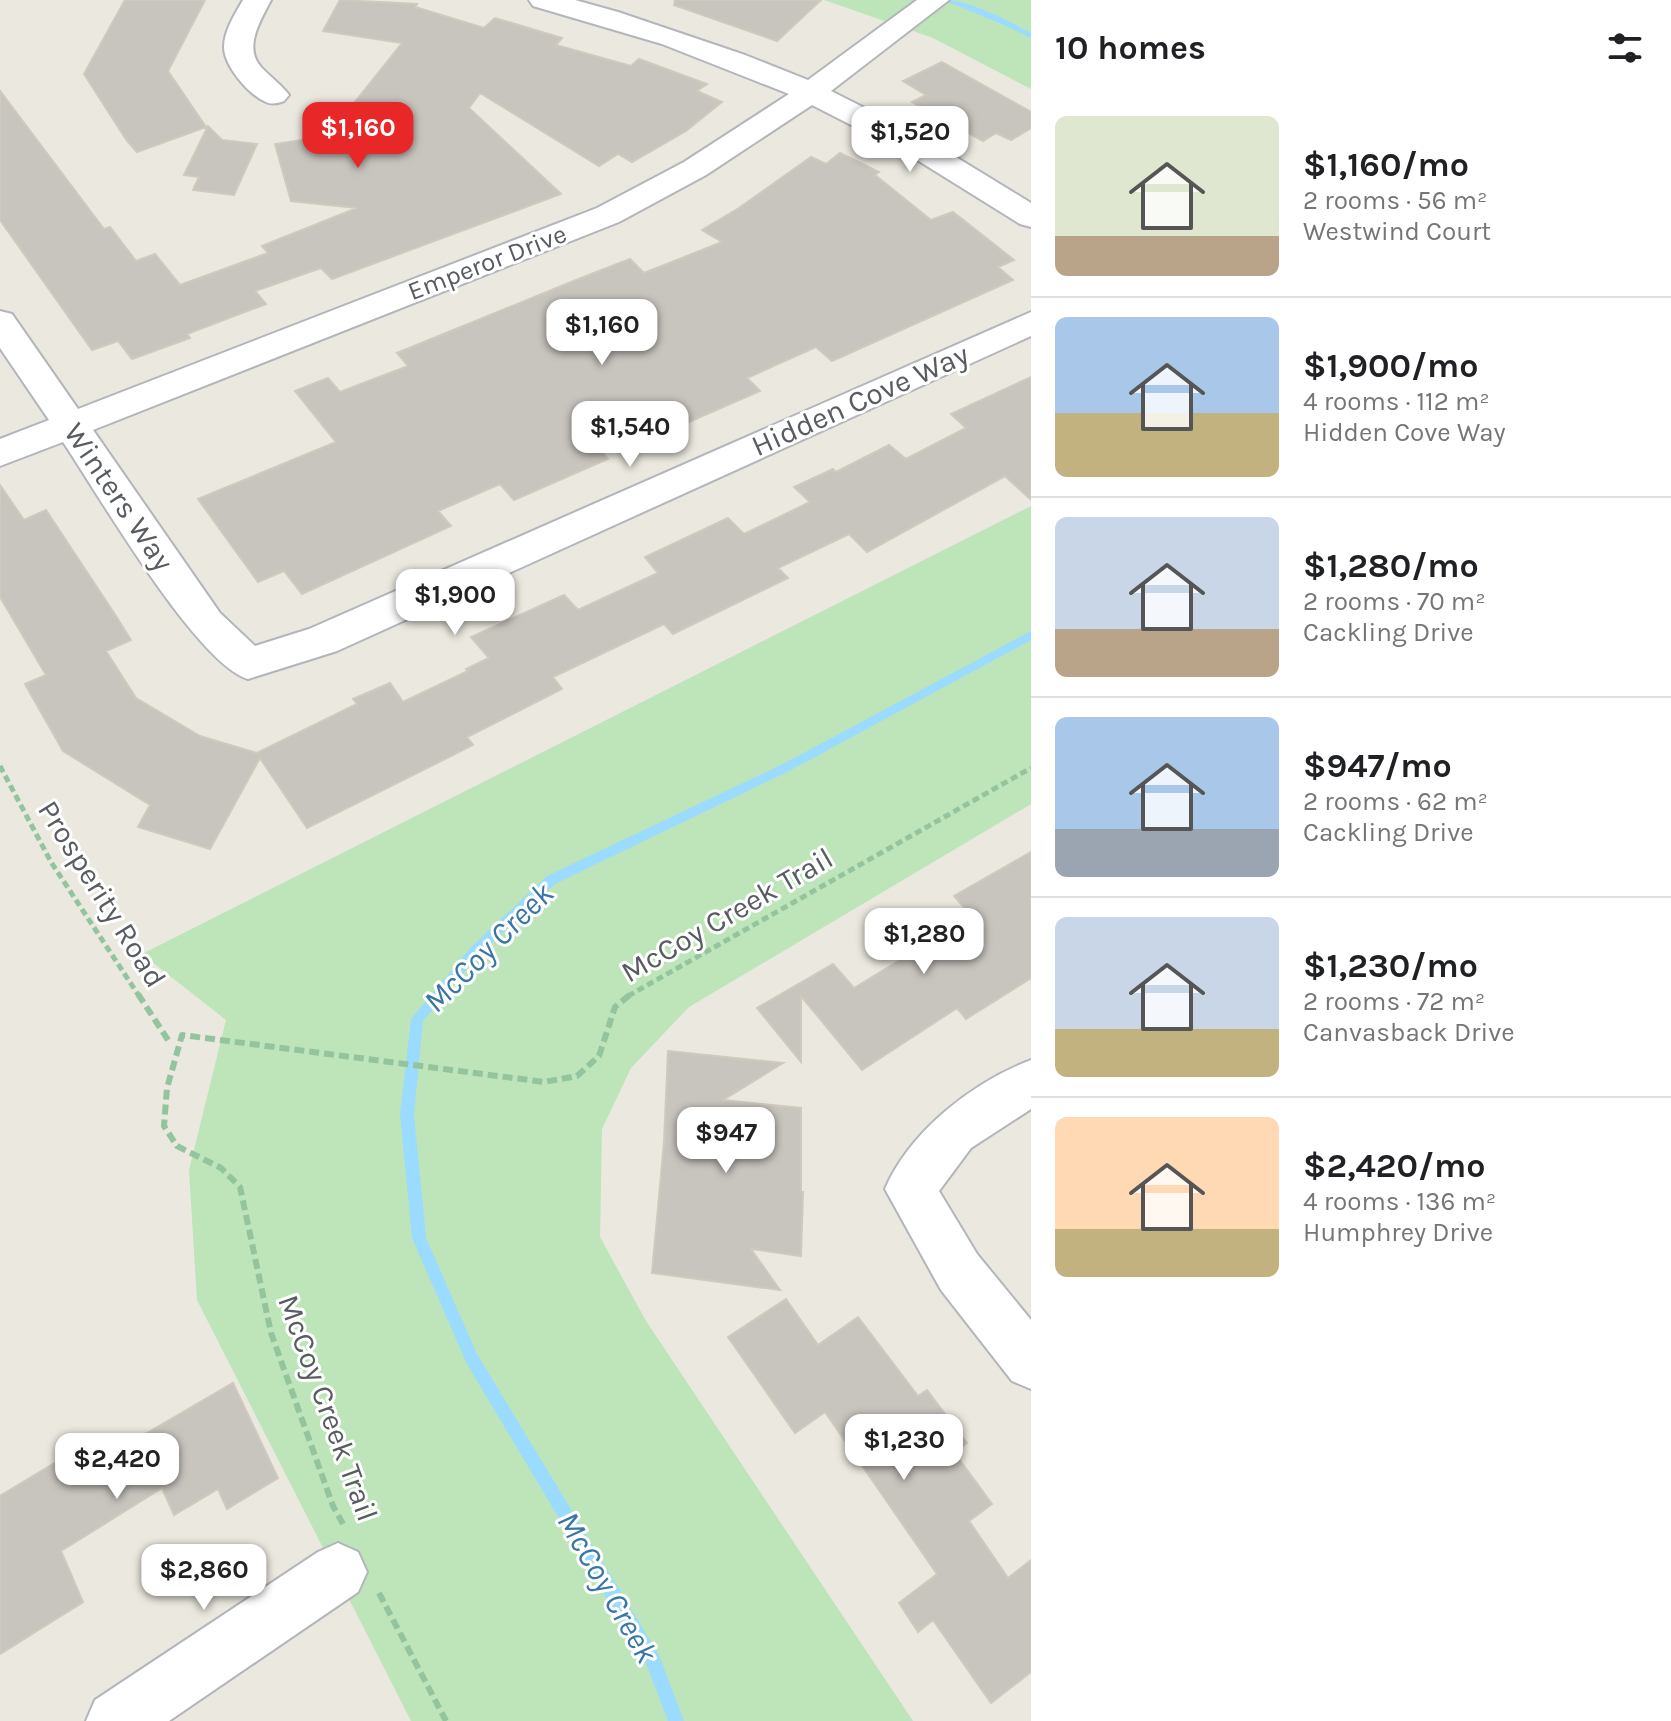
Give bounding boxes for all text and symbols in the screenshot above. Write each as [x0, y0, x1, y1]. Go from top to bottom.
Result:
icon: filters [1603, 26, 1647, 70]
text: 10 homes [1055, 28, 1206, 68]
pin: $1,160 [293, 102, 423, 170]
pin: $1,520 [845, 106, 975, 174]
text: $1,160 [320, 112, 396, 143]
text: $1,520 [869, 116, 951, 147]
text: $1,160/mo [1303, 145, 1469, 185]
icon: home [1119, 148, 1215, 244]
text: 2 rooms · 56 m² [1303, 185, 1488, 216]
text: Westwind Court [1303, 216, 1491, 247]
street label: Emperor Drive [403, 218, 571, 307]
pin: $1,160 [537, 299, 667, 367]
text: $1,160 [564, 309, 640, 340]
street label: Hidden Cove Way [746, 336, 974, 464]
text: $1,900/mo [1303, 346, 1478, 386]
icon: home [1119, 349, 1215, 445]
text: 4 rooms · 112 m² [1303, 386, 1490, 417]
pin: $1,540 [565, 401, 695, 469]
text: $1,540 [590, 411, 670, 442]
street label: Winters Way [56, 416, 182, 578]
text: Hidden Cove Way [1303, 417, 1506, 448]
text: $1,280/mo [1303, 546, 1479, 586]
icon: home [1119, 549, 1215, 645]
pin: $1,900 [390, 569, 520, 637]
text: $1,900 [414, 579, 496, 610]
text: 2 rooms · 70 m² [1303, 586, 1486, 617]
text: Cackling Drive [1303, 617, 1474, 648]
text: $947/mo [1303, 746, 1452, 786]
icon: home [1119, 749, 1215, 845]
text: 2 rooms · 62 m² [1303, 786, 1488, 817]
street label: Prosperity Road [30, 794, 174, 994]
text: Cackling Drive [1303, 817, 1474, 848]
street label: McCoy Creek Trail [615, 840, 839, 990]
water label: McCoy Creek [416, 874, 561, 1020]
pin: $1,280 [859, 908, 989, 976]
text: $1,280 [883, 918, 965, 949]
text: $1,230/mo [1303, 946, 1478, 986]
icon: home [1119, 949, 1215, 1045]
text: 2 rooms · 72 m² [1303, 986, 1485, 1017]
text: Canvasback Drive [1303, 1017, 1515, 1048]
pin: $947 [679, 1107, 773, 1175]
text: $947 [695, 1117, 757, 1148]
text: $2,420/mo [1303, 1146, 1485, 1186]
icon: home [1119, 1149, 1215, 1245]
text: 4 rooms · 136 m² [1303, 1186, 1496, 1217]
text: Humphrey Drive [1303, 1217, 1493, 1248]
street label: McCoy Creek Trail [270, 1290, 386, 1526]
pin: $1,230 [839, 1414, 969, 1482]
text: $1,230 [863, 1424, 945, 1455]
pin: $2,420 [52, 1433, 182, 1501]
text: $2,420 [73, 1443, 161, 1474]
water label: McCoy Creek [550, 1505, 666, 1670]
pin: $2,860 [139, 1544, 269, 1612]
text: $2,860 [159, 1554, 249, 1585]

